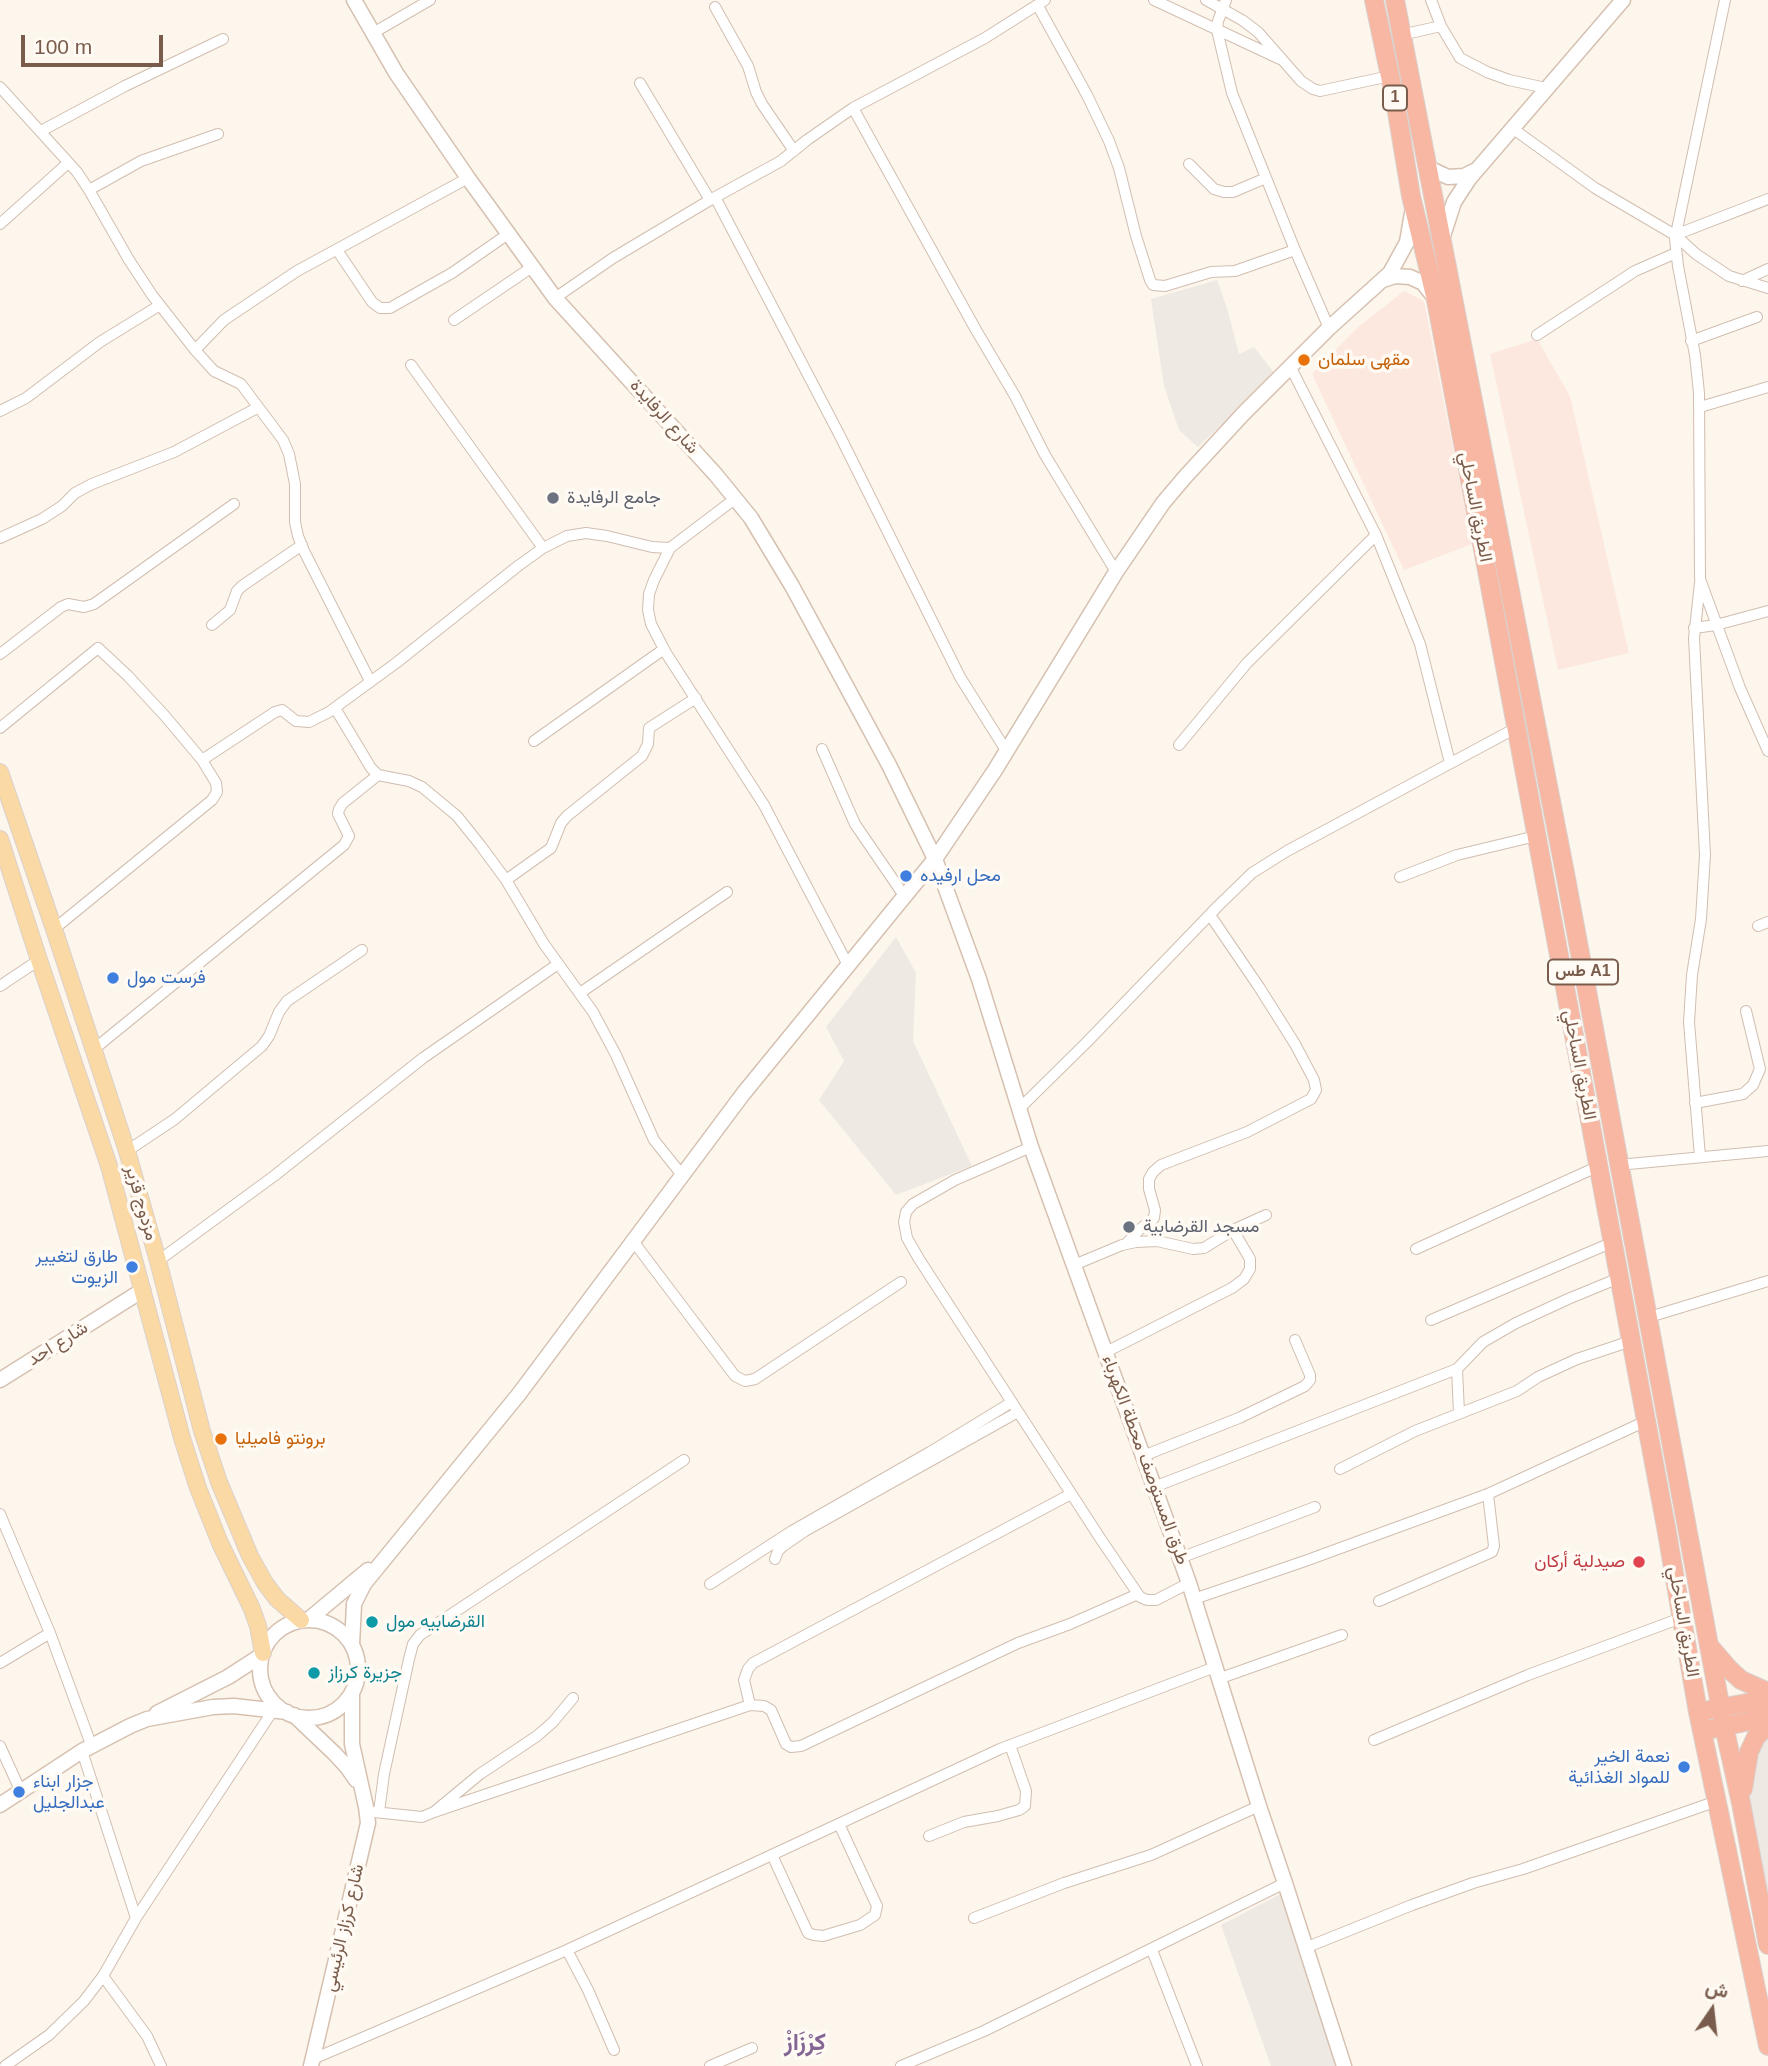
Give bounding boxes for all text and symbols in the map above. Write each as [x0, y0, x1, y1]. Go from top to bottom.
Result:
scale bar [24, 21, 166, 65]
text: 100 m [34, 35, 92, 58]
road number: 1 [1383, 86, 1407, 110]
place label: مقهى سلمان [1318, 349, 1410, 371]
marker: مقهى سلمان [1296, 352, 1312, 368]
street label: شارع الرفايدة [625, 375, 703, 459]
street label: الطريق الساحلي [1454, 450, 1496, 564]
place label: جامع الرفايدة [567, 487, 661, 509]
marker: جامع الرفايدة [545, 490, 561, 506]
place label: محل ارفيده [920, 865, 1001, 887]
marker: محل ارفيده [898, 868, 914, 884]
road number: طس A1 [1548, 960, 1618, 984]
place label: فرست مول [127, 967, 206, 989]
marker: فرست مول [105, 970, 121, 986]
street label: الطريق الساحلي [1558, 1008, 1600, 1122]
street label: مزدوج قزير [120, 1163, 162, 1243]
place label: مسجد القرضابية [1143, 1216, 1259, 1238]
marker: مسجد القرضابية [1121, 1219, 1137, 1235]
place label: طارق لتغيير الزيوت [35, 1246, 118, 1288]
marker: طارق لتغيير الزيوت [124, 1259, 140, 1275]
street label: شارع احد [24, 1317, 92, 1371]
street label: طرق المستوصف محطة الكهرباء [1097, 1352, 1193, 1568]
place label: برونتو فاميليا [235, 1428, 326, 1450]
marker: برونتو فاميليا [213, 1431, 229, 1447]
place label: صيدلية أركان [1534, 1551, 1625, 1573]
marker: صيدلية أركان [1631, 1554, 1647, 1570]
street label: الطريق الساحلي [1663, 1565, 1703, 1679]
place label: القرضابيه مول [386, 1611, 485, 1633]
marker: القرضابيه مول [364, 1614, 380, 1630]
place label: جزيرة كرزاز [328, 1662, 402, 1684]
marker: جزيرة كرزاز [306, 1665, 322, 1681]
place label: نعمة الخير للمواد الغذائية [1568, 1746, 1670, 1788]
marker: نعمة الخير للمواد الغذائية [1676, 1759, 1692, 1775]
place label: جزار ابناء عبدالجليل [33, 1771, 105, 1814]
marker: جزار ابناء عبدالجليل [11, 1784, 27, 1800]
street label: شارع كرزاز الرئيسي [319, 1862, 369, 1994]
north arrow [1677, 1975, 1747, 2045]
text: ش [1704, 1976, 1731, 2002]
district label: كِرْزَازْ [784, 2029, 826, 2057]

